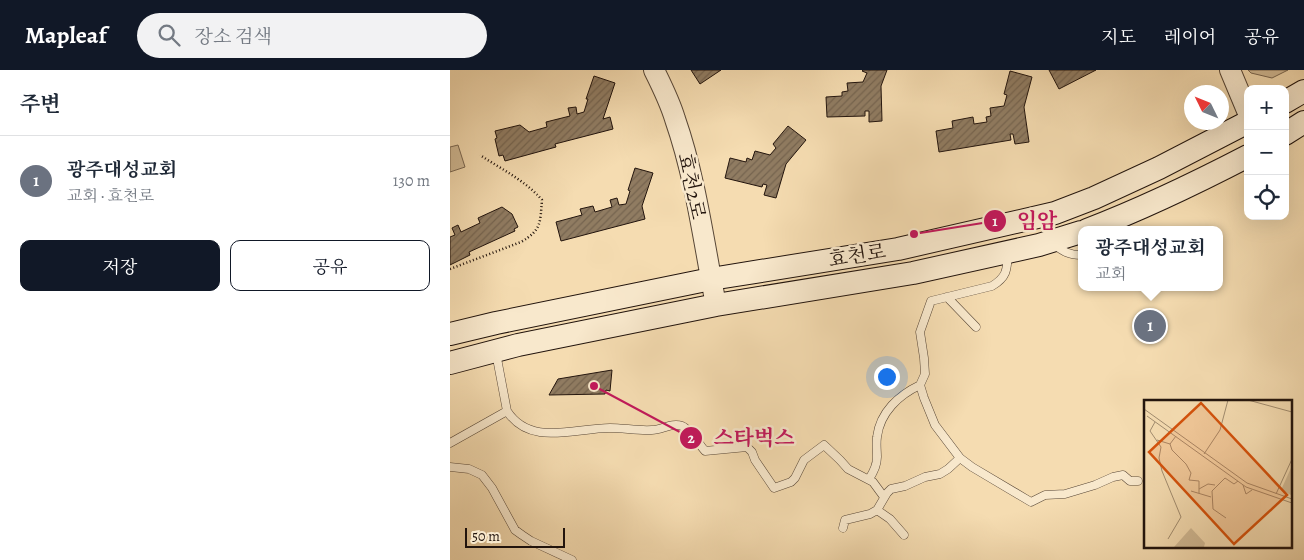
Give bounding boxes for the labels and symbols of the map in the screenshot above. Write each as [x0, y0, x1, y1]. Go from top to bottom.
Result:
north arrow [1184, 85, 1229, 130]
street label: 효천2로 [671, 150, 712, 222]
callout: 임암 [982, 203, 1068, 239]
text: 임암 [1017, 207, 1058, 235]
text: 1 [992, 211, 998, 231]
street label: 효천로 [826, 238, 888, 273]
pin: 1 [1134, 307, 1166, 345]
your location [874, 364, 900, 390]
inset map [1144, 400, 1292, 548]
callout: 스타벅스 [678, 420, 804, 456]
text: 스타벅스 [713, 424, 795, 452]
text: 2 [687, 428, 695, 448]
scale bar [465, 525, 565, 548]

